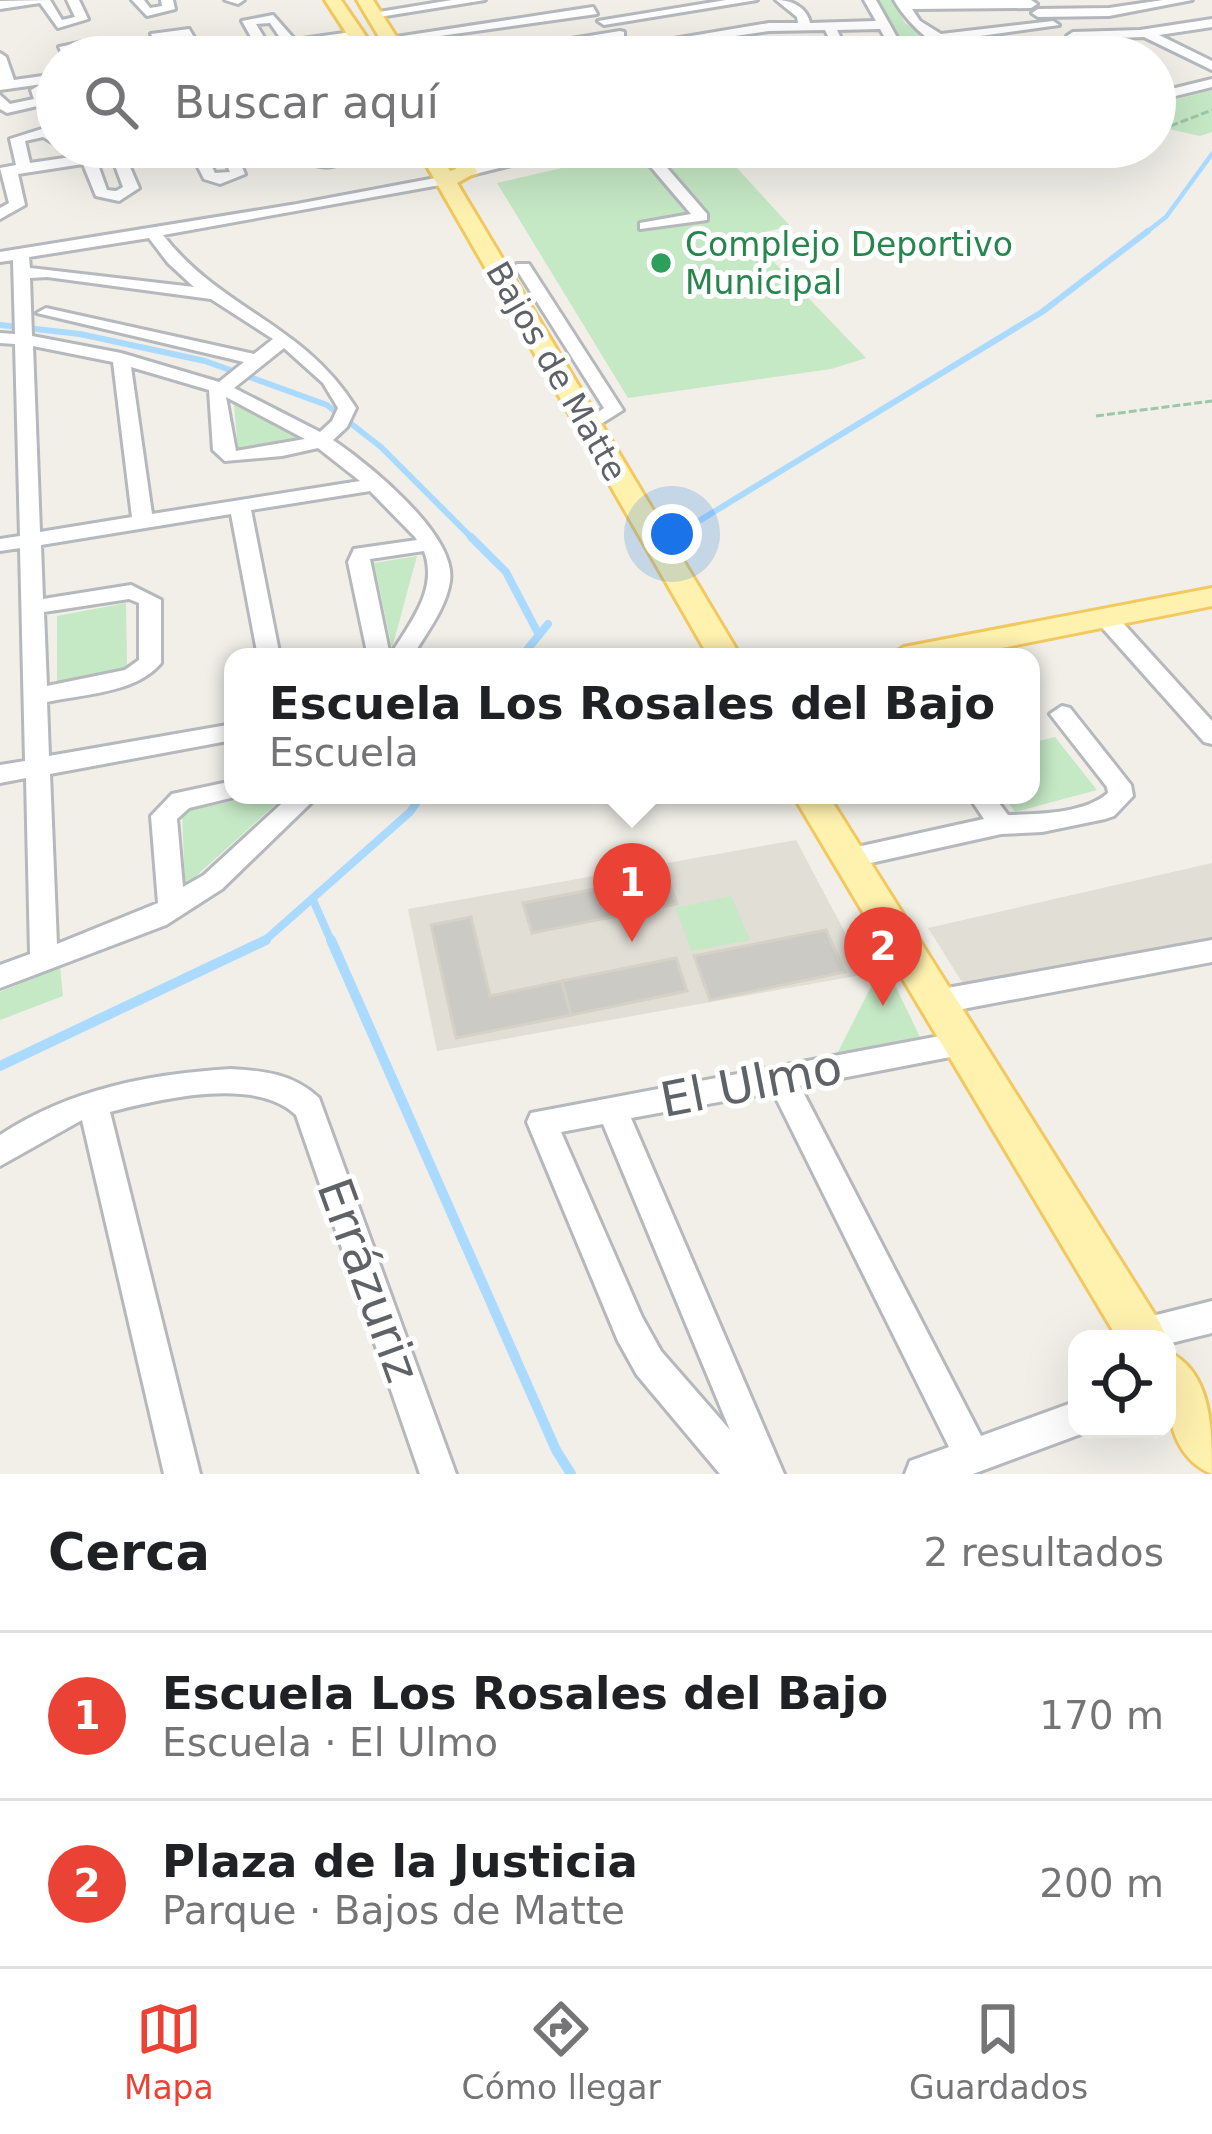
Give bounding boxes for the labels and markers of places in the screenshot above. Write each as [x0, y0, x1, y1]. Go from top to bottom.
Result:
place label: Complejo Deportivo Municipal [685, 225, 1013, 302]
marker: Complejo Deportivo Municipal [648, 250, 674, 276]
pin: 1 [593, 843, 671, 942]
pin: 2 [844, 907, 922, 1006]

